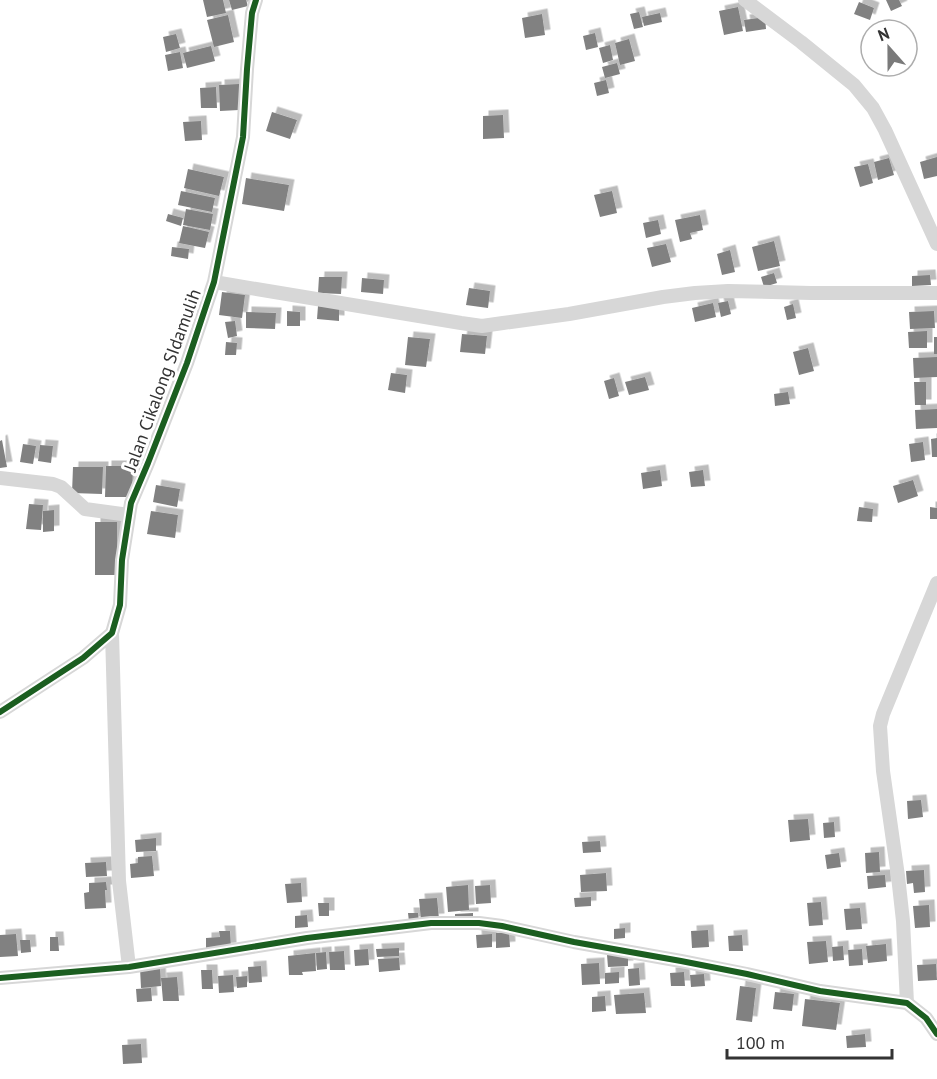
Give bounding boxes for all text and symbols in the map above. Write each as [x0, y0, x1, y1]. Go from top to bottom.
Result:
north arrow [859, 18, 919, 78]
text: N [875, 23, 892, 45]
street label: Jalan Cikalong SIdamulih [118, 286, 206, 475]
scale bar [727, 1022, 892, 1060]
text: 100 m [736, 1031, 785, 1054]

